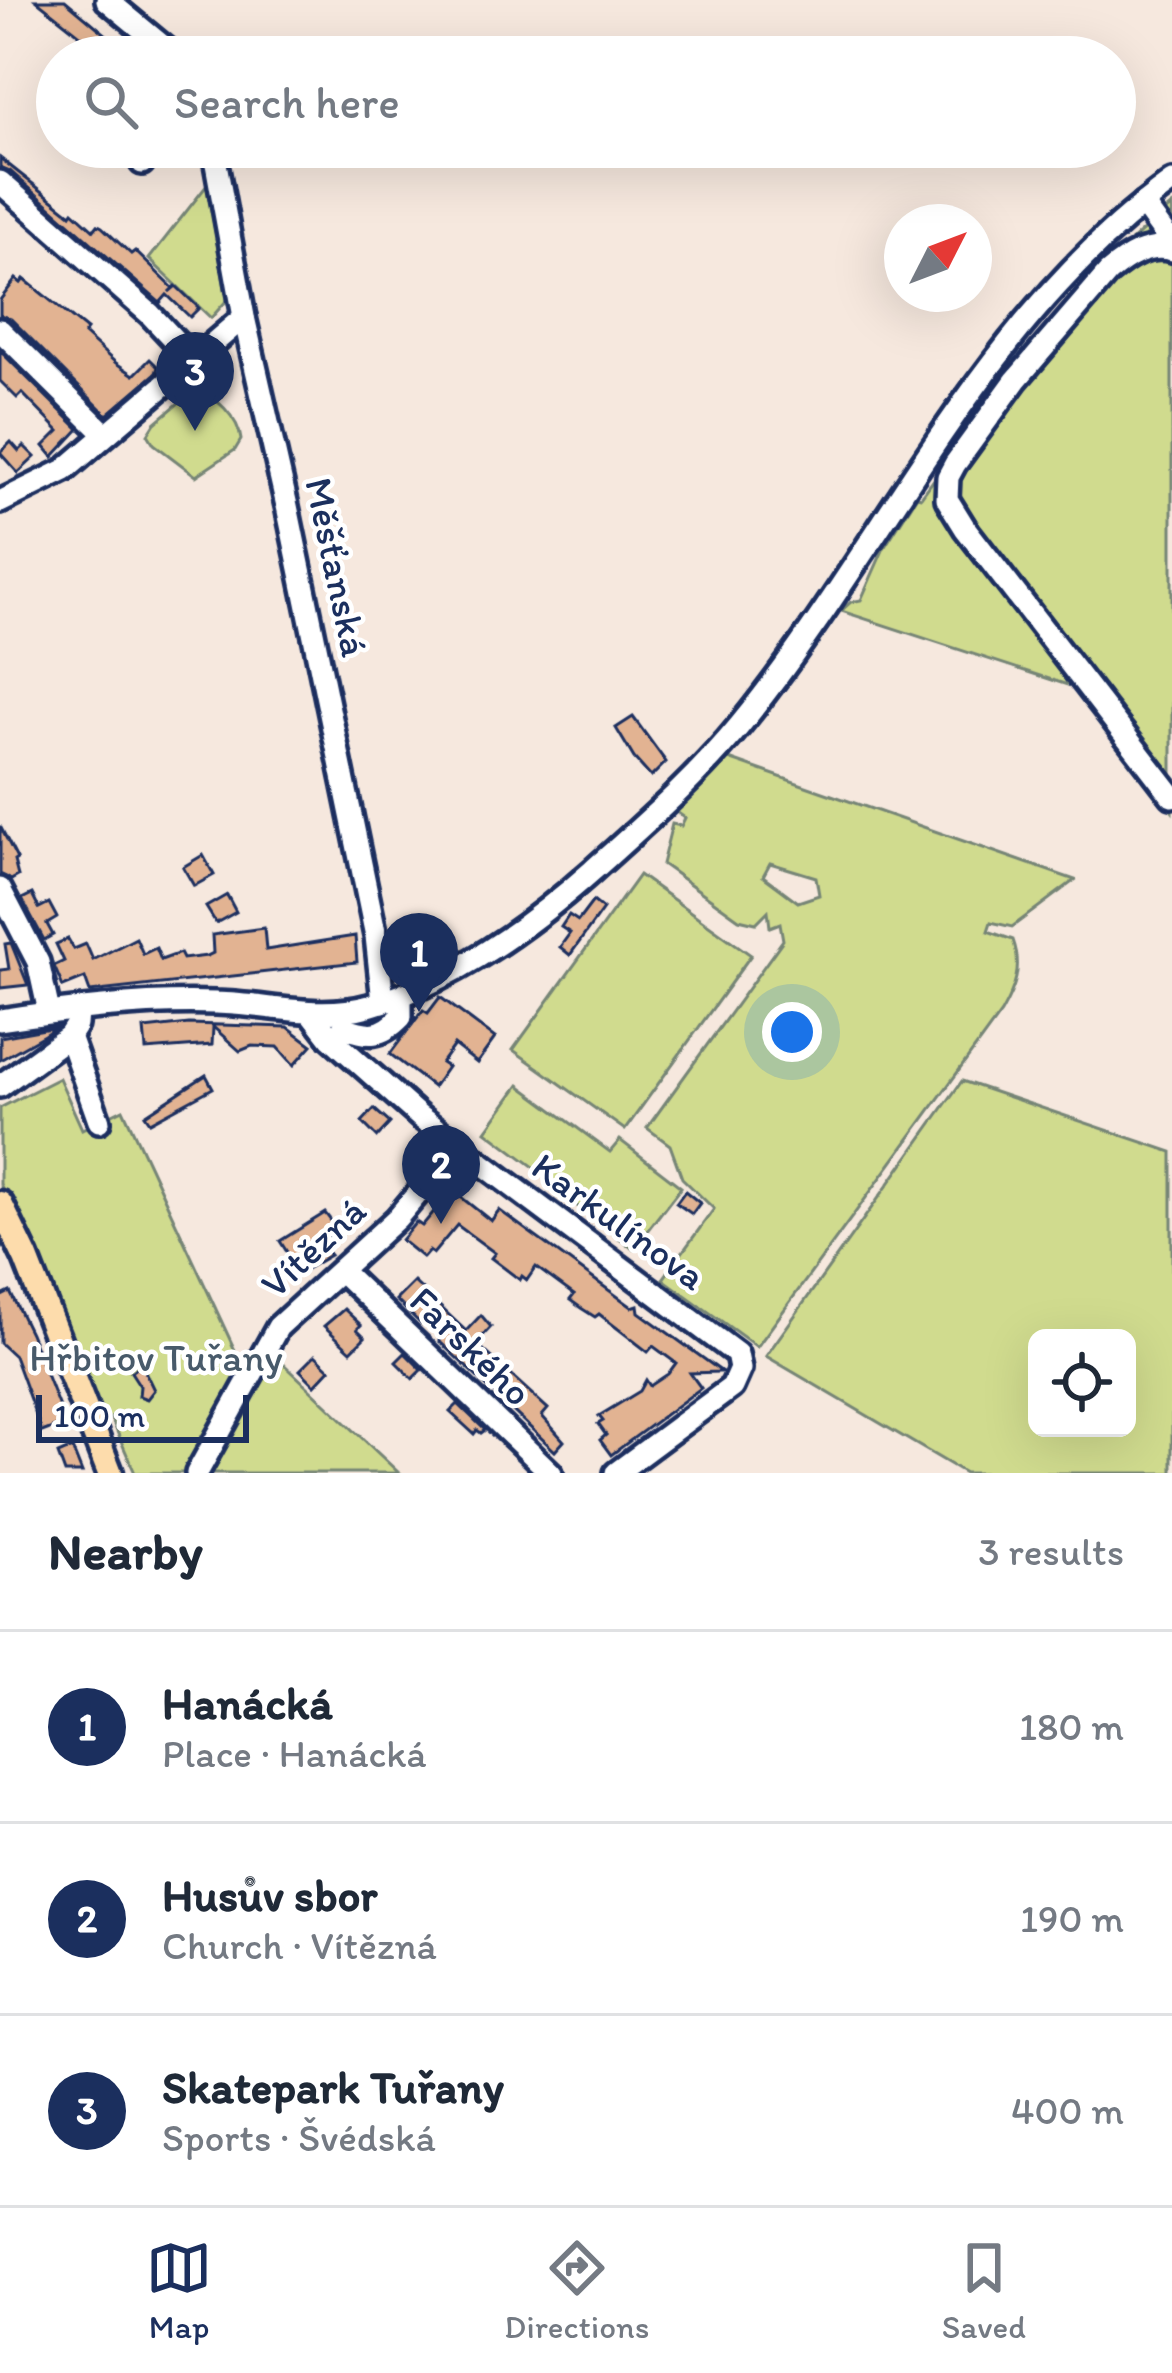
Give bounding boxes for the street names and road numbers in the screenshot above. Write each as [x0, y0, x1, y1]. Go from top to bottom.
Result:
street label: Měšťanská [295, 473, 379, 661]
street label: Karkulínova [523, 1142, 715, 1300]
street label: Vítězná [251, 1187, 375, 1307]
street label: Farského [400, 1277, 542, 1415]

